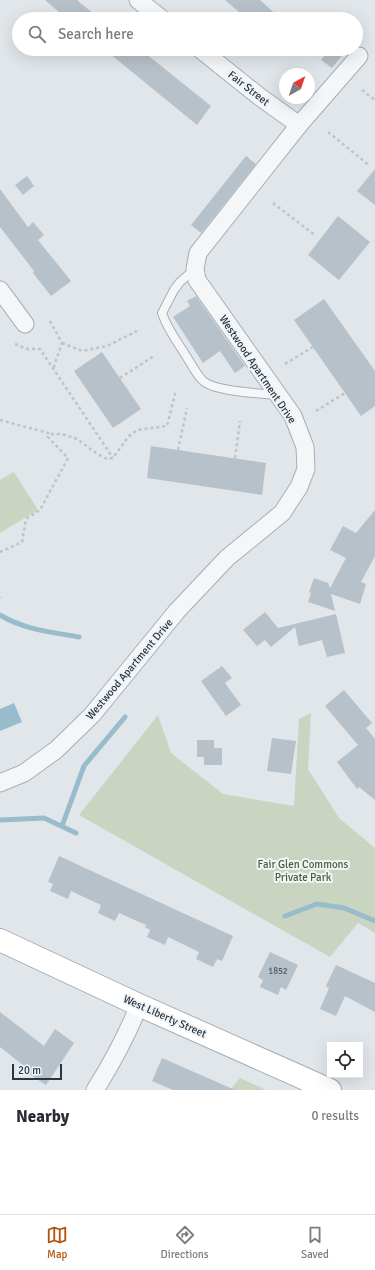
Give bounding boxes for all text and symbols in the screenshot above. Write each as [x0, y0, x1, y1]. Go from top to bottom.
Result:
search box [12, 12, 363, 56]
icon: search [26, 23, 48, 45]
text: Search here [58, 25, 134, 43]
street label: Fair Street [225, 68, 272, 109]
north arrow [279, 68, 315, 104]
street label: Westwood Apartment Drive [216, 313, 299, 426]
street label: Westwood Apartment Drive [83, 616, 176, 723]
park label: Fair Glen Commons Private Park [258, 858, 349, 884]
house number: 1852 [268, 966, 288, 977]
street label: West Liberty Street [121, 992, 209, 1041]
map controls [327, 1042, 363, 1078]
button: locate [327, 1042, 363, 1078]
scale bar [12, 1062, 62, 1081]
text: 20 m [18, 1064, 41, 1077]
text: Nearby [16, 1106, 69, 1127]
text: 0 results [311, 1108, 359, 1124]
tab: Map [46, 1224, 68, 1261]
tab: Directions [161, 1224, 209, 1261]
tab: Saved [301, 1224, 329, 1261]

